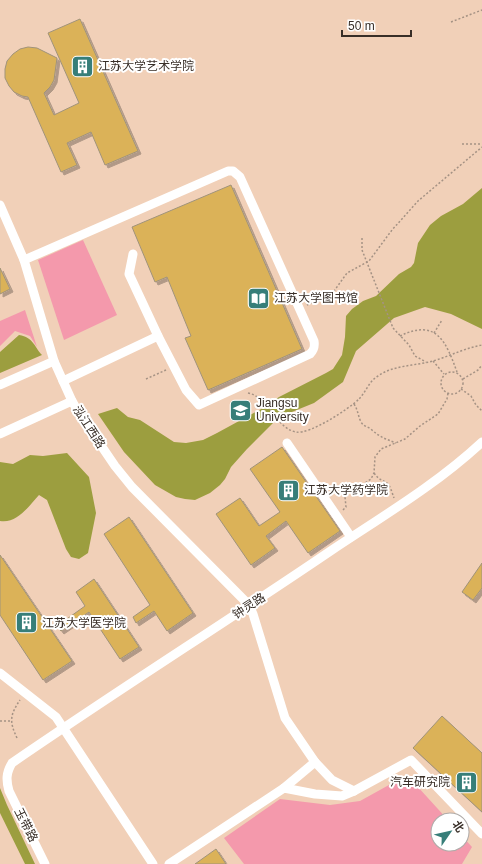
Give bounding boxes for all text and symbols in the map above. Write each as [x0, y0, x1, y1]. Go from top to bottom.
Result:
scale bar [342, 12, 411, 38]
text: 50 m [348, 19, 375, 33]
building icon: 江苏大学艺术学院 [69, 53, 95, 79]
place label: 江苏大学艺术学院 [98, 59, 194, 73]
library icon: 江苏大学图书馆 [245, 285, 271, 311]
place label: 江苏大学图书馆 [274, 291, 358, 305]
place label: Jiangsu University [256, 396, 309, 424]
school or university icon: Jiangsu University [228, 397, 254, 423]
street label: 泓江西路 [70, 403, 108, 451]
building icon: 江苏大学药学院 [275, 477, 301, 503]
place label: 江苏大学药学院 [304, 483, 388, 497]
street label: 钟灵路 [230, 590, 268, 622]
building icon: 江苏大学医学院 [13, 610, 39, 636]
place label: 江苏大学医学院 [42, 616, 126, 630]
building icon: 汽车研究院 [453, 769, 479, 795]
place label: 汽车研究院 [390, 775, 450, 789]
street label: 玉带路 [12, 806, 40, 844]
north arrow [430, 812, 470, 852]
text: 北 [450, 818, 466, 834]

